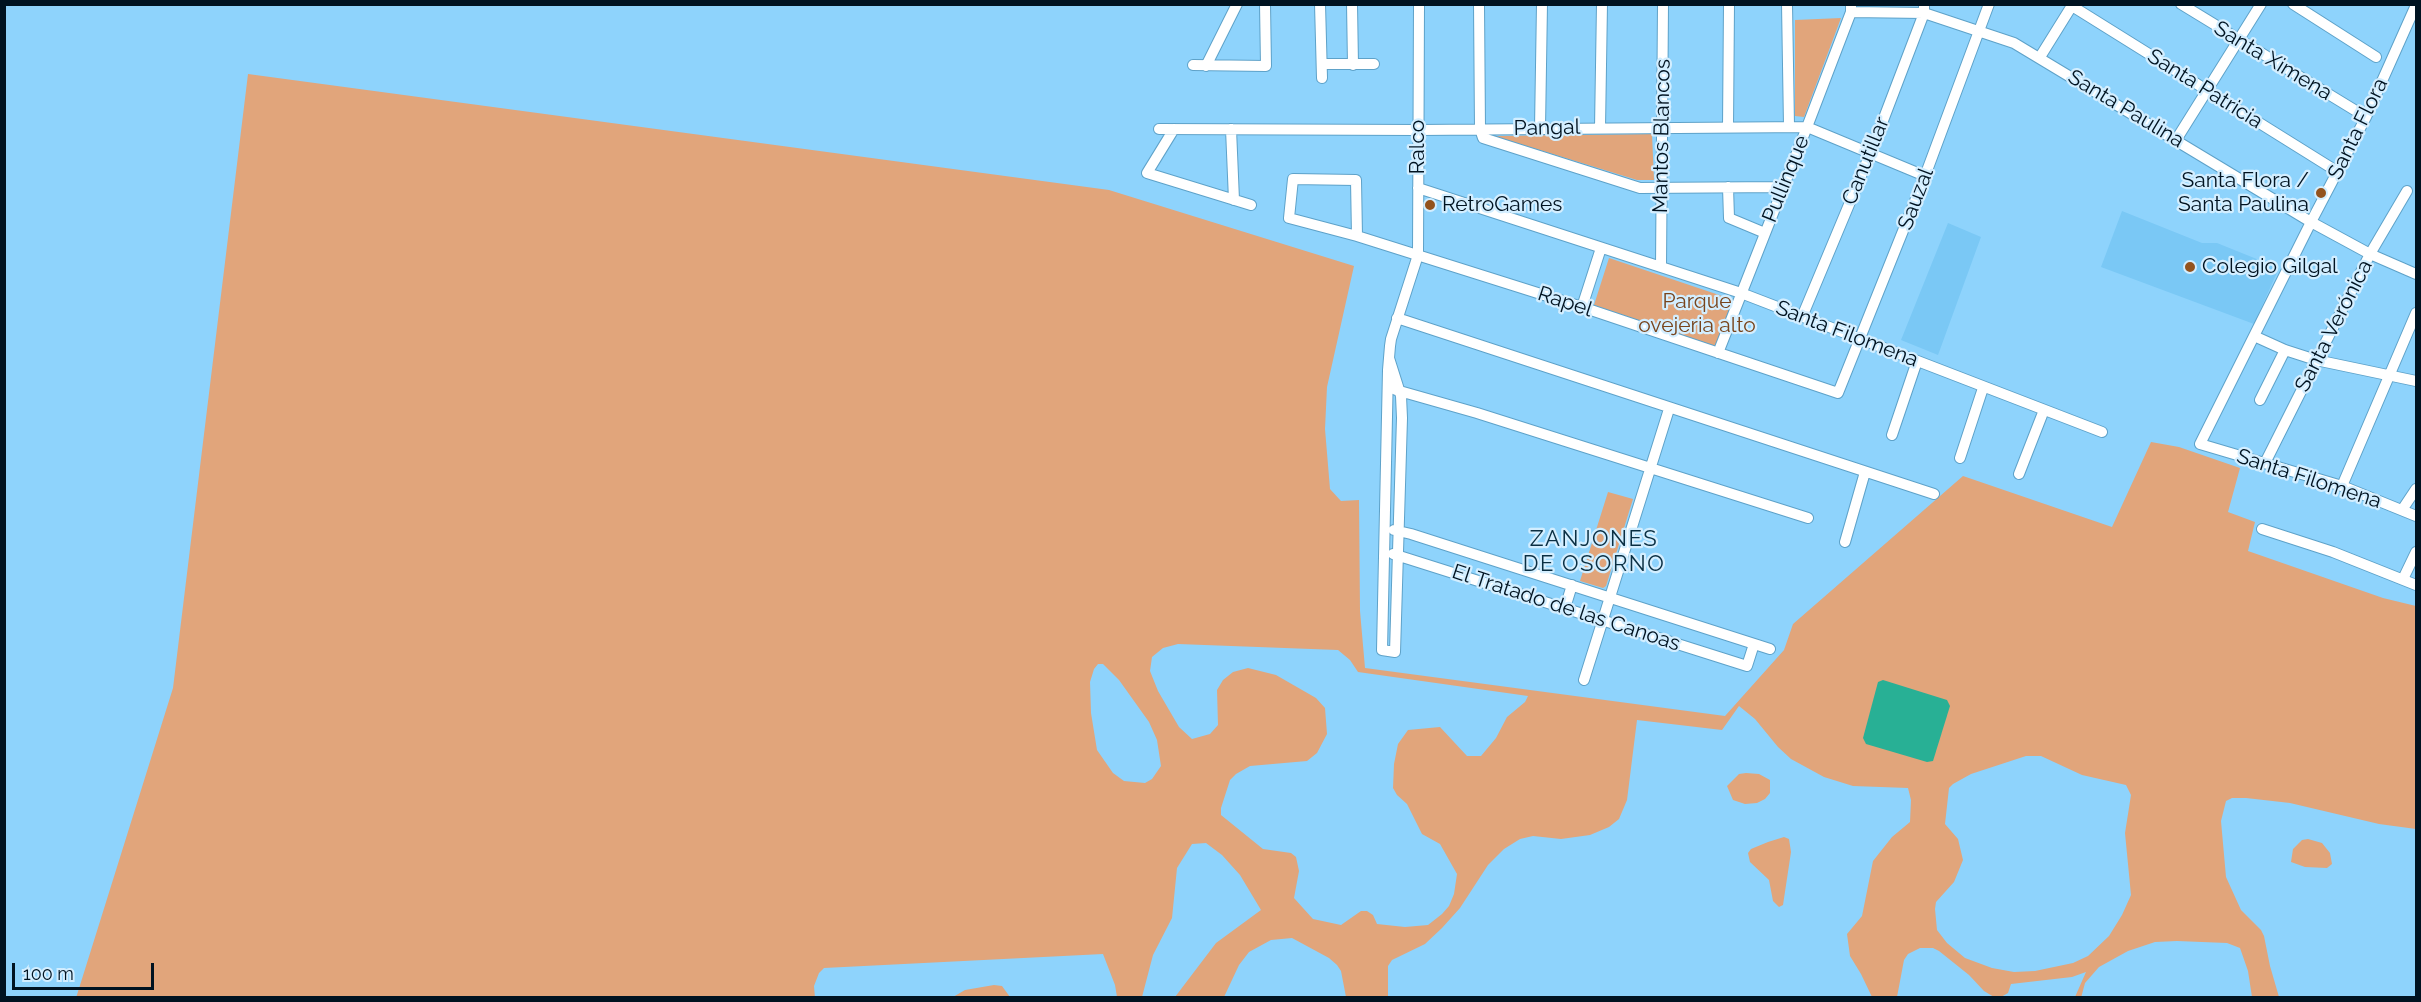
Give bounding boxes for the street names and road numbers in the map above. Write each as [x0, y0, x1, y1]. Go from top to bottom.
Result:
street label: Santa Ximena [2209, 16, 2337, 106]
street label: Santa Patricia [2143, 44, 2267, 134]
street label: Mantos Blancos [1648, 59, 1676, 213]
street label: Santa Paulina [2063, 64, 2189, 154]
street label: Santa Flora [2323, 74, 2393, 184]
street label: Canutillar [1837, 113, 1895, 209]
street label: Pangal [1513, 115, 1581, 141]
street label: Ralco [1405, 120, 1431, 174]
street label: Pullinque [1757, 132, 1815, 226]
street label: Sauzal [1893, 165, 1939, 233]
street label: Santa Verónica [2290, 256, 2378, 396]
street label: Rapel [1534, 281, 1596, 323]
street label: Santa Filomena [1772, 295, 1922, 373]
street label: Santa Filomena [2233, 444, 2385, 514]
street label: El Tratado de las Canoas [1449, 559, 1683, 657]

